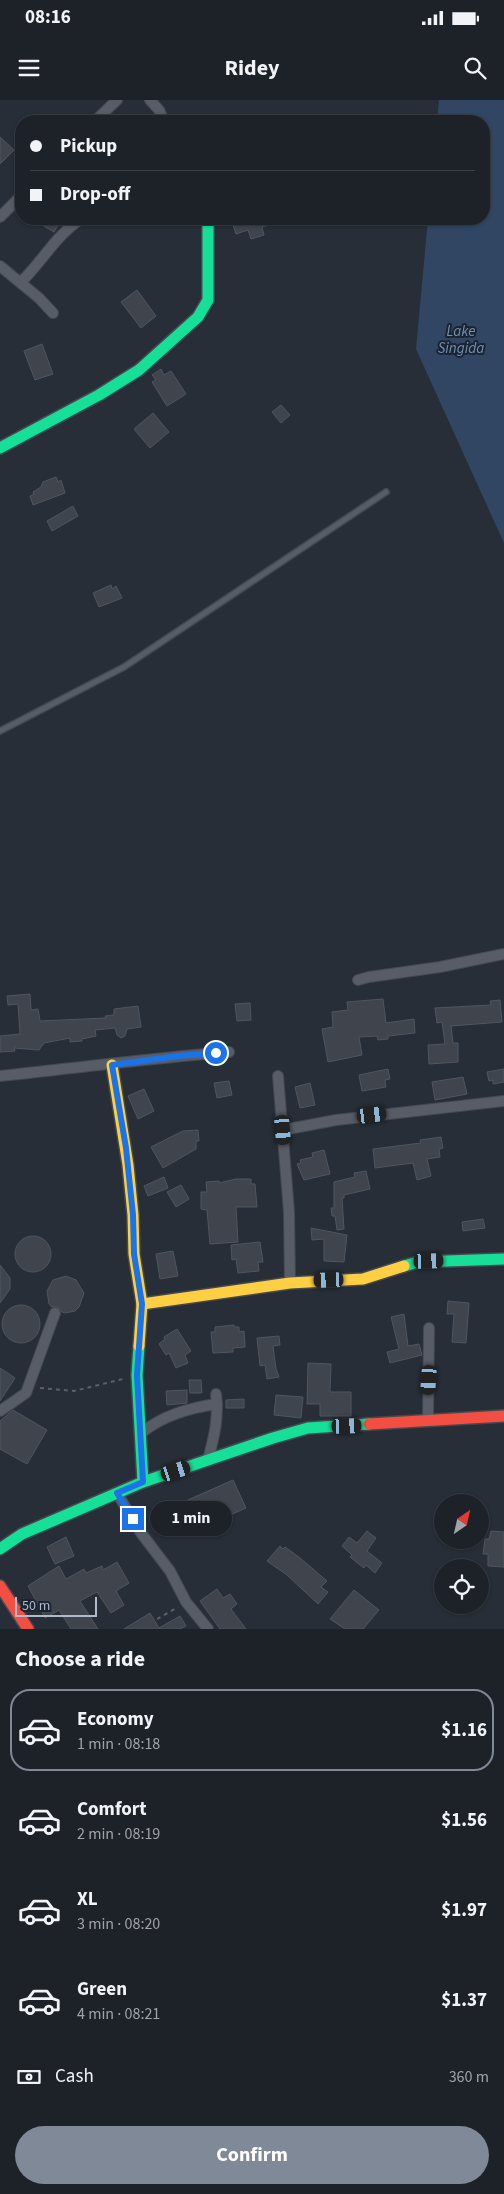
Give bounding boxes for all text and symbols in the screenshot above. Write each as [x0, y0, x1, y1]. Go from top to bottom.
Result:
text: 08:16 [25, 4, 71, 31]
text: Ridey [225, 52, 279, 84]
icon: menu [15, 54, 43, 82]
icon: search [461, 54, 489, 82]
text: Pickup [60, 133, 117, 160]
text: Drop-off [60, 181, 130, 208]
water label: Lake Singida [438, 321, 484, 359]
route start [205, 1042, 227, 1064]
car [356, 1106, 387, 1124]
car [274, 1114, 291, 1146]
car [413, 1253, 444, 1269]
car [313, 1272, 344, 1288]
car [420, 1365, 437, 1395]
car [331, 1418, 362, 1434]
car [159, 1459, 192, 1483]
north arrow [434, 1494, 489, 1549]
map controls [434, 1494, 489, 1614]
callout: 1 min [150, 1502, 233, 1536]
text: 1 min [172, 1507, 210, 1529]
route end [122, 1508, 144, 1530]
button: locate [434, 1559, 489, 1614]
scale bar [15, 1594, 98, 1617]
text: 50 m [22, 1596, 50, 1616]
text: Choose a ride [15, 1643, 145, 1675]
text: Economy [77, 1706, 154, 1733]
icon: car [17, 1708, 62, 1753]
text: $1.16 [441, 1717, 487, 1744]
text: 1 min · 08:18 [77, 1733, 160, 1755]
text: Comfort [77, 1796, 147, 1823]
icon: car [17, 1798, 62, 1843]
text: $1.56 [441, 1807, 487, 1834]
text: 2 min · 08:19 [77, 1823, 160, 1845]
text: XL [77, 1886, 98, 1913]
icon: car [17, 1888, 62, 1933]
text: $1.97 [441, 1897, 487, 1924]
text: 3 min · 08:20 [77, 1913, 160, 1935]
text: Green [77, 1976, 127, 2003]
icon: car [17, 1978, 62, 2023]
text: $1.37 [441, 1987, 487, 2014]
text: 4 min · 08:21 [77, 2003, 160, 2025]
icon: cash [15, 2063, 43, 2091]
text: Cash [55, 2063, 94, 2090]
text: 360 m [449, 2066, 489, 2088]
button: Confirm [15, 2126, 489, 2184]

